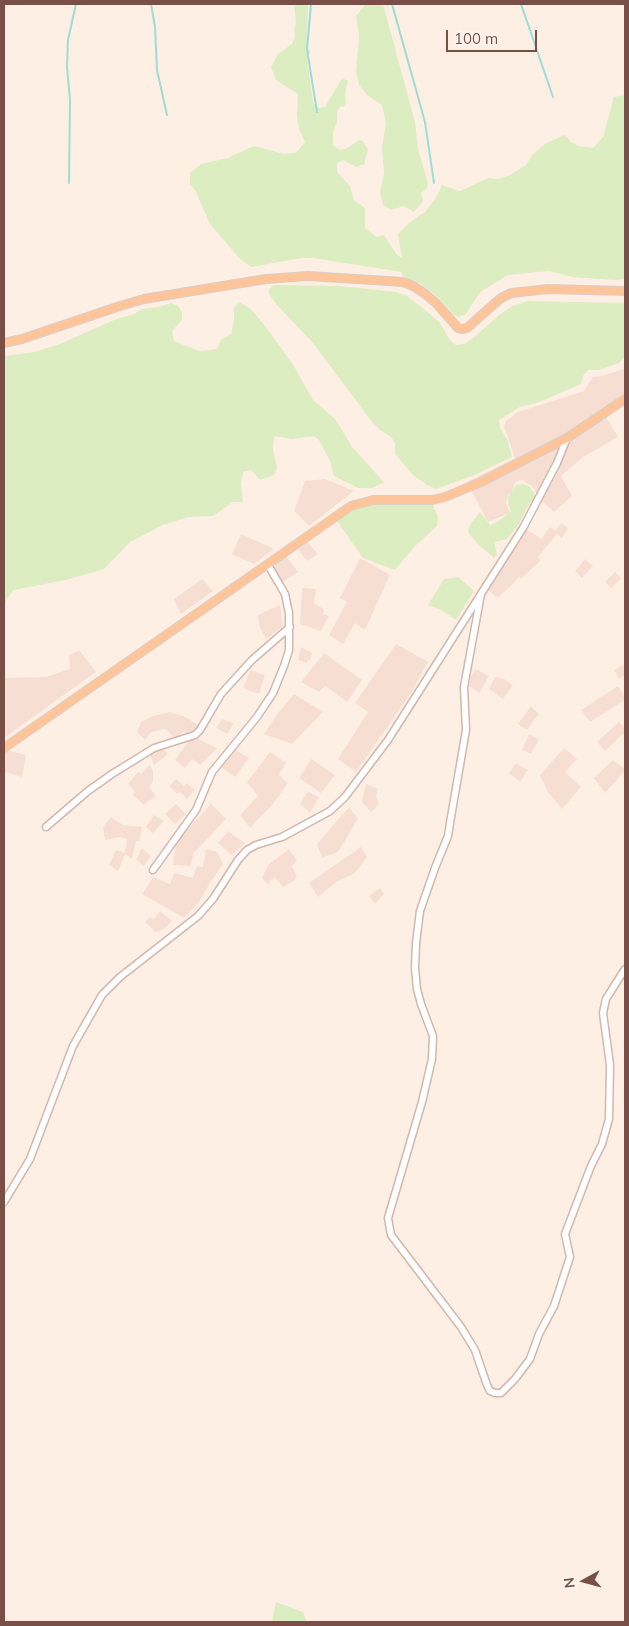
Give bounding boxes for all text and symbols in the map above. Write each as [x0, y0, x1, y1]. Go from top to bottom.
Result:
scale bar [449, 20, 540, 52]
text: 100 m [454, 29, 498, 48]
north arrow [559, 1556, 609, 1606]
text: N [560, 1576, 579, 1589]

